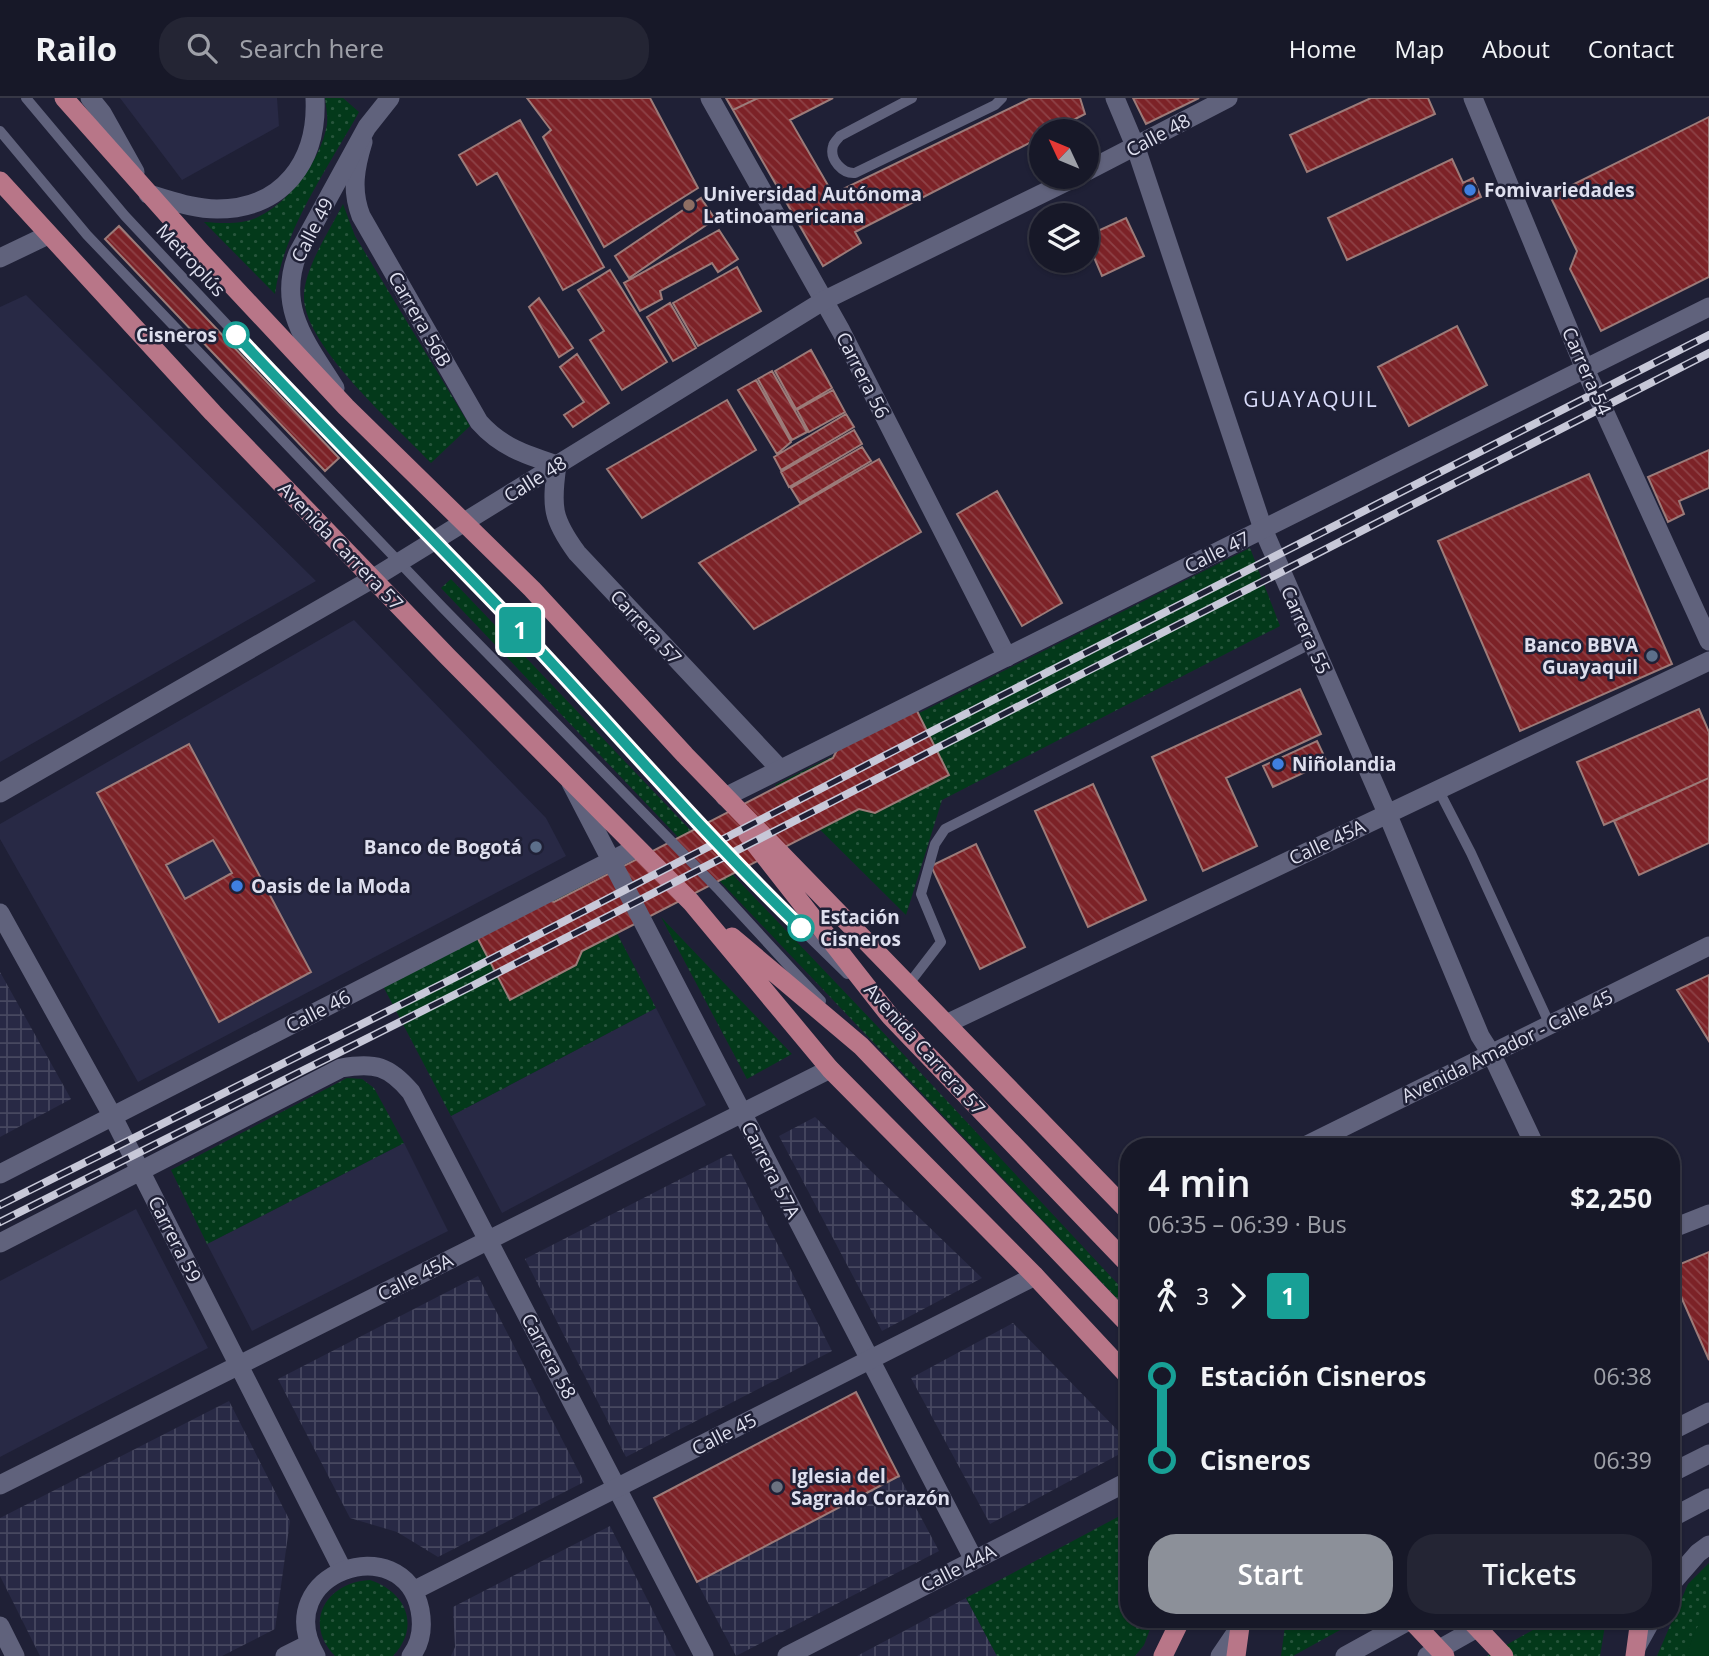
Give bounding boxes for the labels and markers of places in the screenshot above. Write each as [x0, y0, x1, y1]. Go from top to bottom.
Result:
place label: Fomivariedades [1484, 177, 1635, 203]
place label: Universidad Autónoma Latinoamericana [703, 181, 922, 229]
marker: Fomivariedades [1462, 182, 1478, 198]
marker: Universidad Autónoma Latinoamericana [681, 197, 697, 213]
place label: Cisneros [136, 322, 217, 348]
marker: Cisneros [223, 322, 249, 348]
place label: Banco BBVA Guayaquil [1524, 632, 1639, 680]
marker: Banco BBVA Guayaquil [1644, 648, 1660, 664]
place label: Niñolandia [1292, 751, 1397, 777]
marker: Niñolandia [1270, 756, 1286, 772]
place label: Banco de Bogotá [364, 834, 522, 860]
marker: Banco de Bogotá [528, 839, 544, 855]
place label: Oasis de la Moda [251, 873, 411, 899]
marker: Oasis de la Moda [229, 878, 245, 894]
place label: Estación Cisneros [820, 904, 901, 952]
marker: Estación Cisneros [788, 915, 814, 941]
place label: Iglesia del Sagrado Corazón [791, 1463, 950, 1511]
marker: Iglesia del Sagrado Corazón [769, 1479, 785, 1495]

